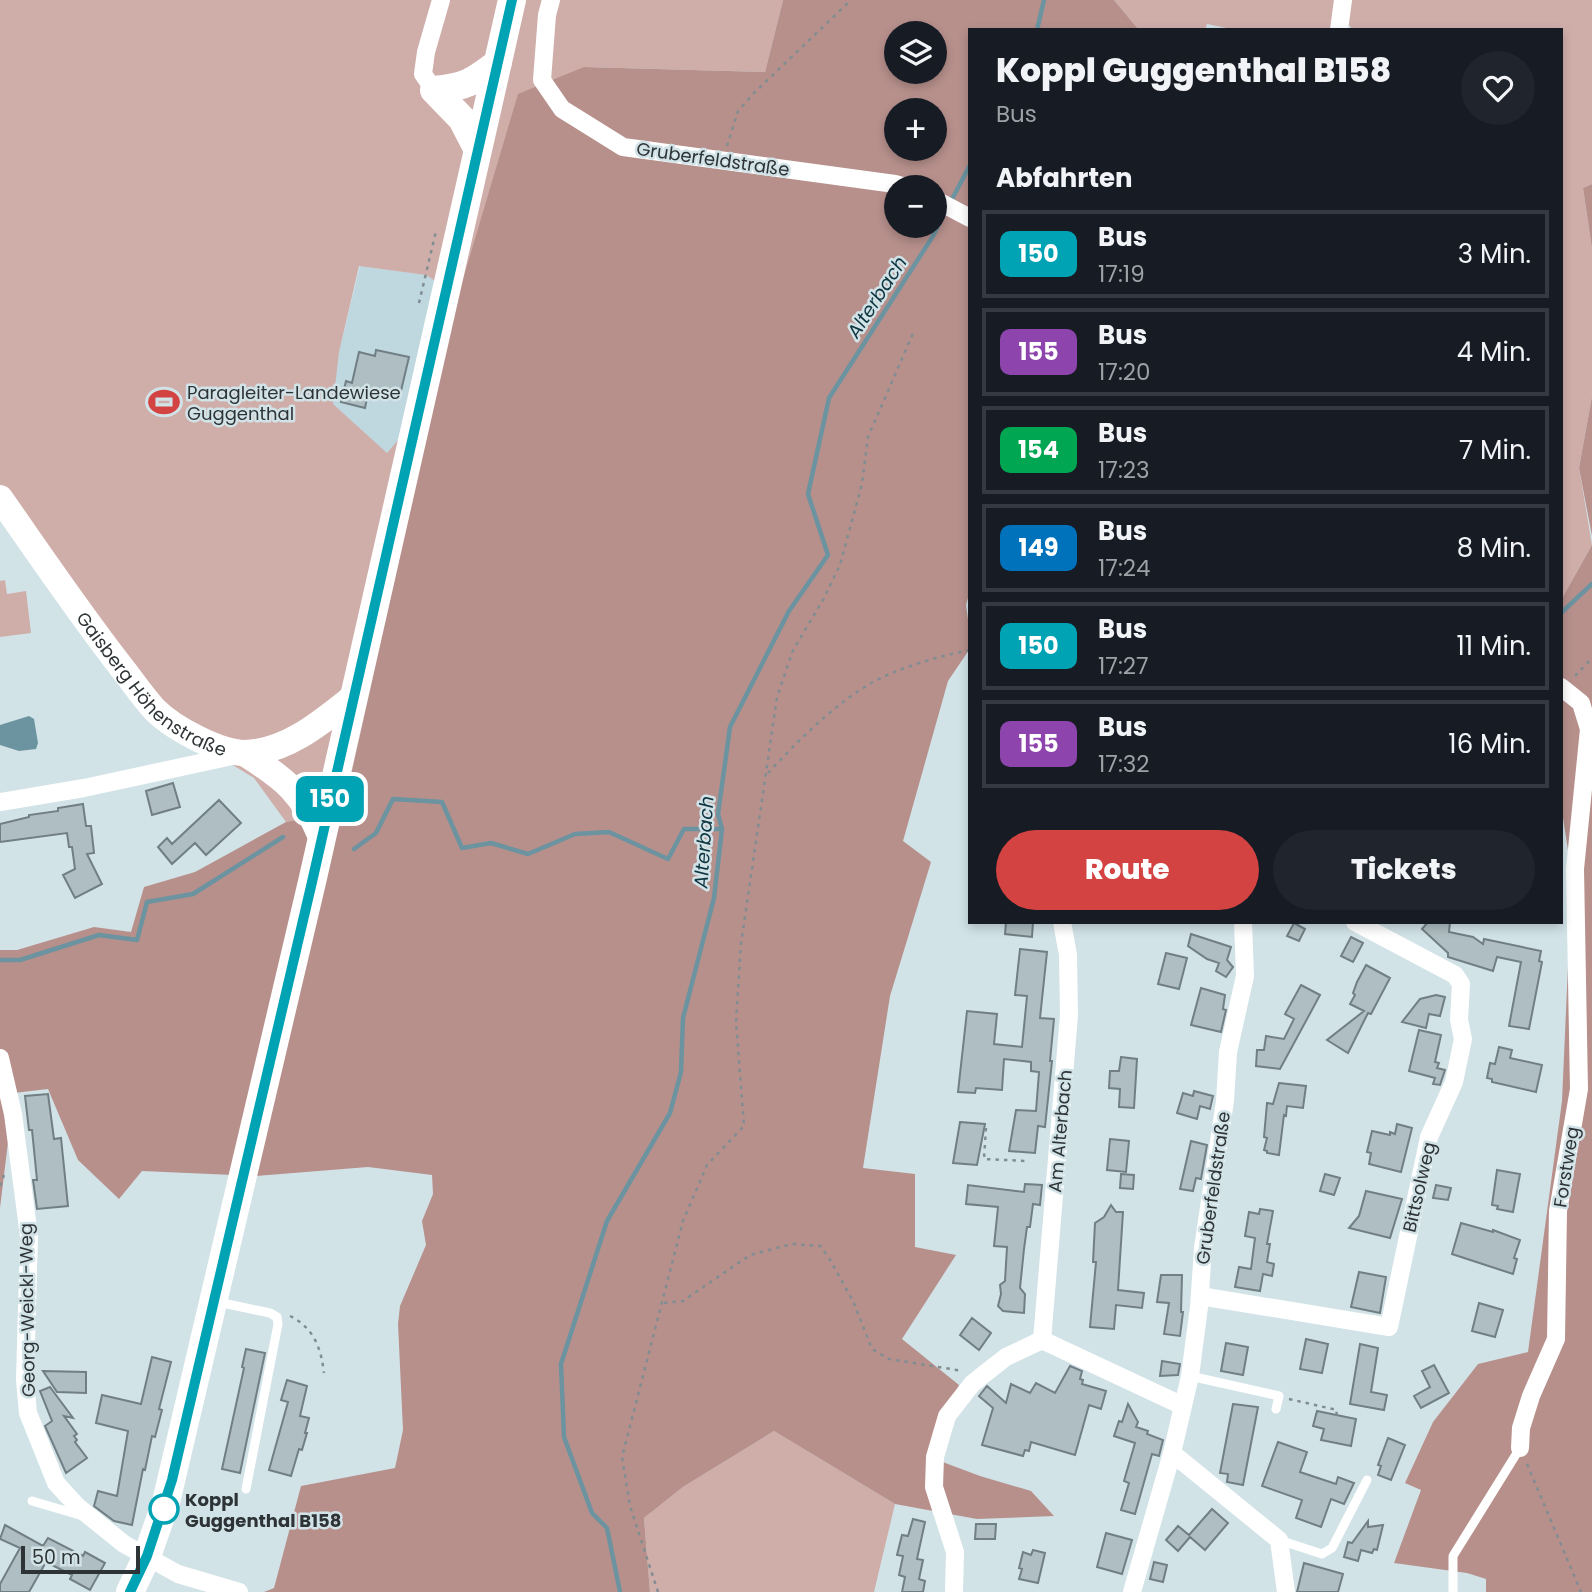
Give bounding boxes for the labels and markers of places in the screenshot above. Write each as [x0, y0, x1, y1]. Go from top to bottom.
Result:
place label: Paragleiter-Landewiese Guggenthal [187, 380, 401, 426]
sports icon: Paragleiter-Landewiese Guggenthal [147, 385, 181, 419]
place label: Koppl Guggenthal B158 [185, 1487, 341, 1533]
marker: Koppl Guggenthal B158 [149, 1494, 179, 1524]

